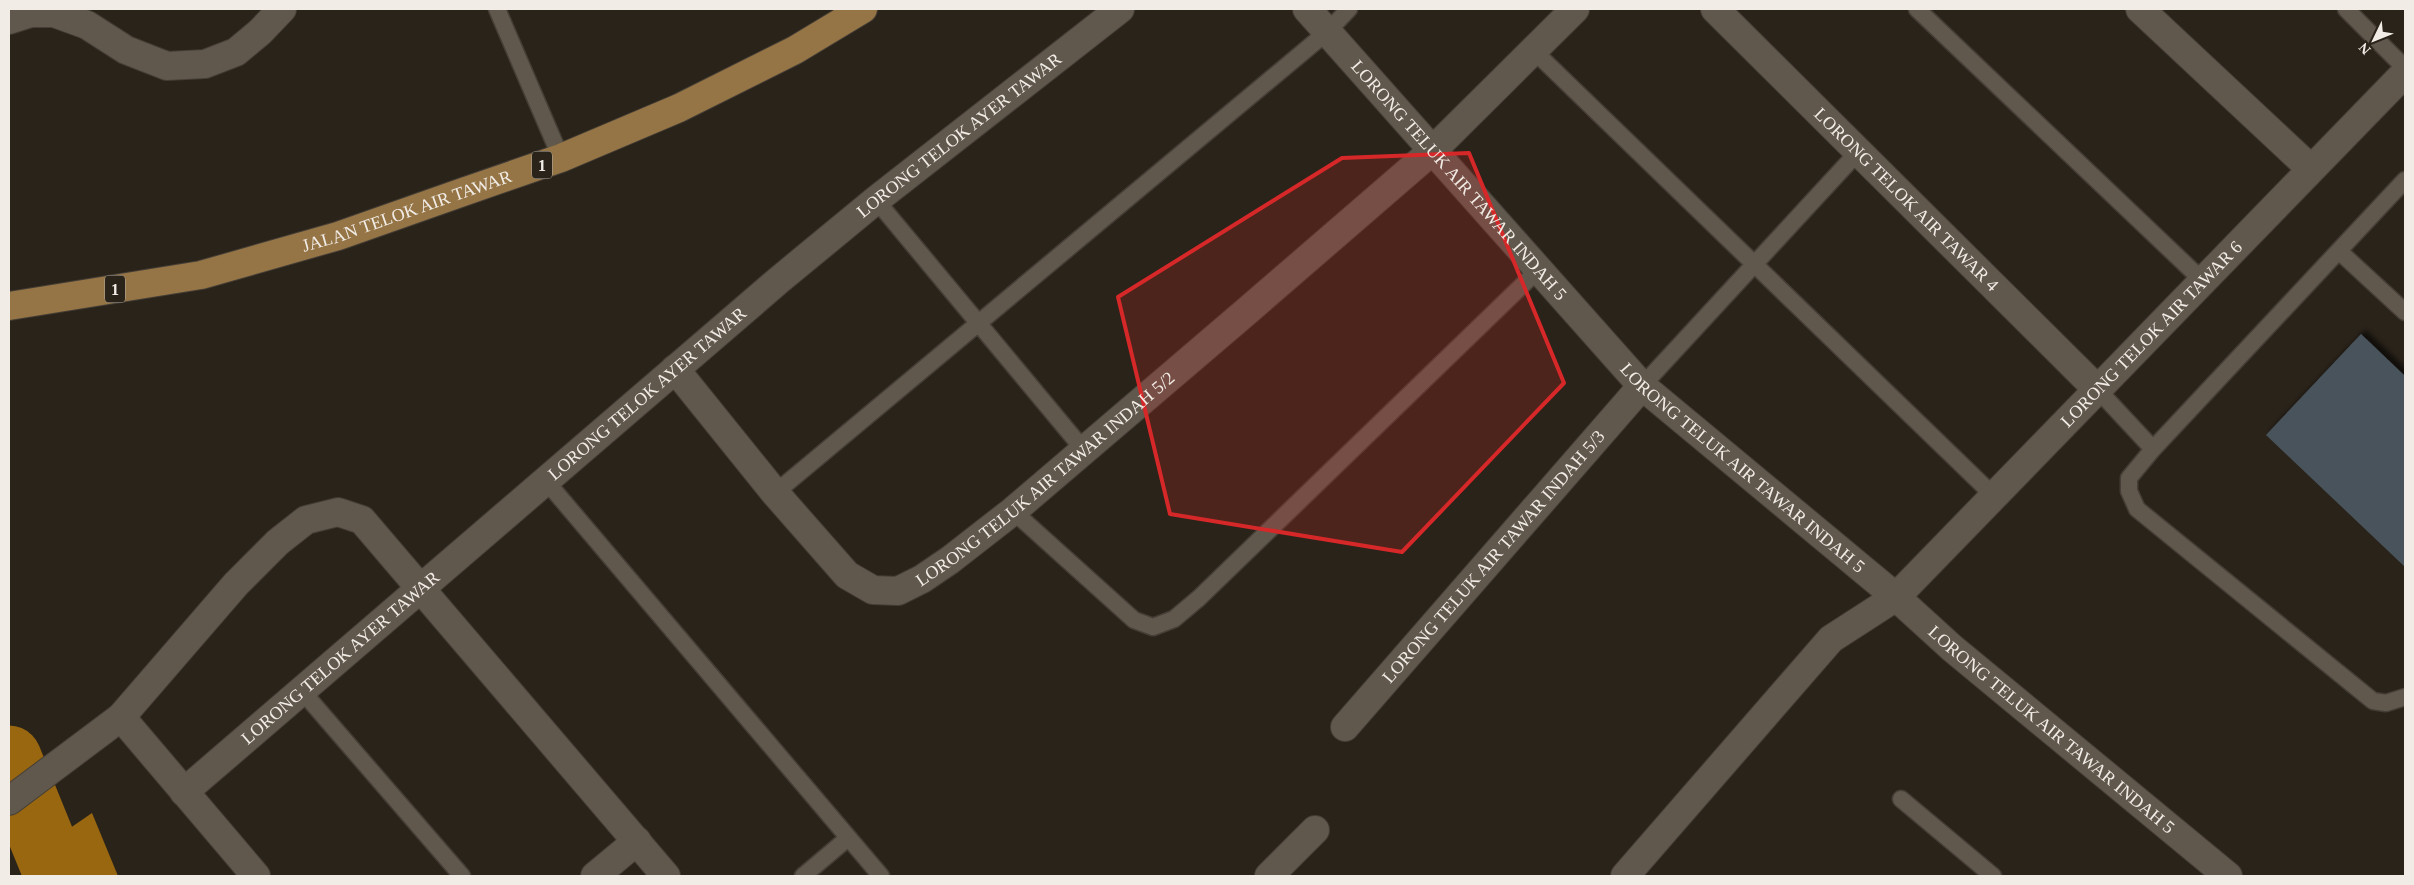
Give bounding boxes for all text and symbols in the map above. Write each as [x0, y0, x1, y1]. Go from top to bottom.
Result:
north arrow [2349, 15, 2399, 65]
text: N [2356, 40, 2374, 57]
street label: LORONG TELOK AYER TAWAR [853, 49, 1065, 222]
street label: LORONG TELUK AIR TAWAR INDAH 5 [1347, 56, 1571, 304]
street label: LORONG TELOK AIR TAWAR 4 [1810, 104, 2003, 295]
road number: 1 [532, 152, 552, 178]
street label: JALAN TELOK AIR TAWAR [300, 166, 514, 256]
street label: LORONG TELOK AIR TAWAR 6 [2057, 237, 2246, 431]
road number: 1 [105, 276, 125, 302]
street label: LORONG TELOK AYER TAWAR [544, 303, 750, 484]
street label: LORONG TELUK AIR TAWAR INDAH 5 [1616, 359, 1869, 577]
street label: LORONG TELUK AIR TAWAR INDAH 5/2 [912, 368, 1178, 590]
street label: LORONG TELUK AIR TAWAR INDAH 5/3 [1378, 426, 1609, 687]
street label: LORONG TELOK AYER TAWAR [237, 567, 443, 748]
street label: LORONG TELUK AIR TAWAR INDAH 5 [1924, 622, 2179, 838]

